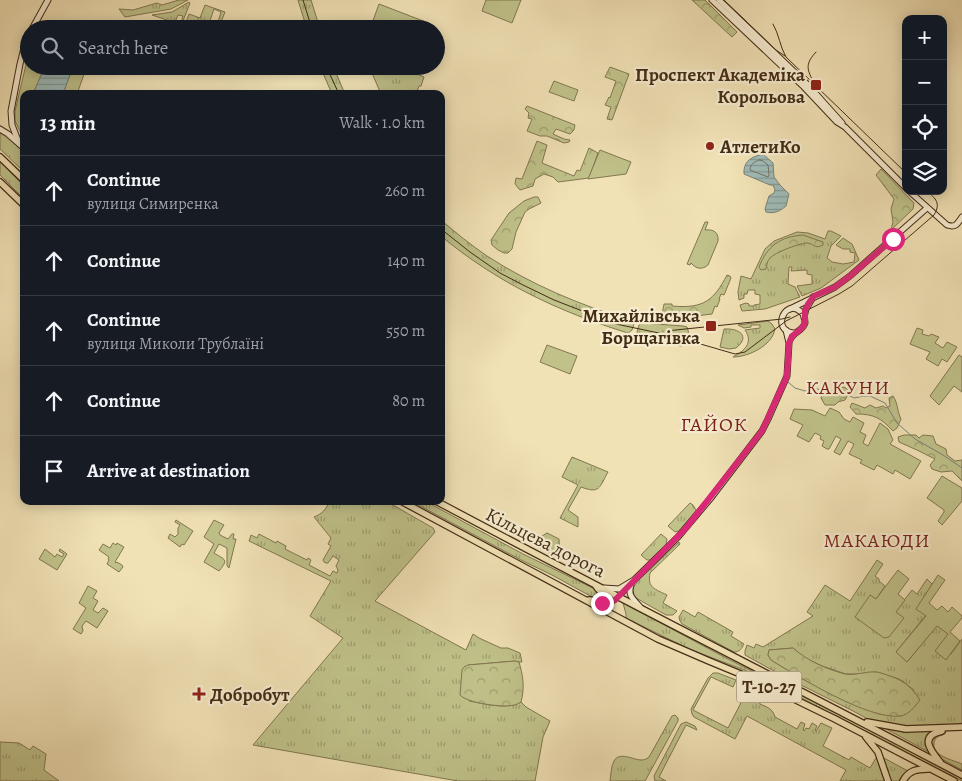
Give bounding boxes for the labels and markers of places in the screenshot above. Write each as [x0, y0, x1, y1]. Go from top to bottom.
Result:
place label: Проспект Академіка Корольова [635, 62, 806, 110]
marker: Проспект Академіка Корольова [809, 78, 823, 92]
place label: АтлетиКо [719, 134, 801, 160]
marker: АтлетиКо [704, 140, 716, 152]
place label: Михайлівська Борщагівка [582, 303, 701, 351]
marker: Михайлівська Борщагівка [704, 319, 718, 333]
place label: Добробут [210, 682, 290, 708]
marker: Добробут [192, 687, 206, 701]

